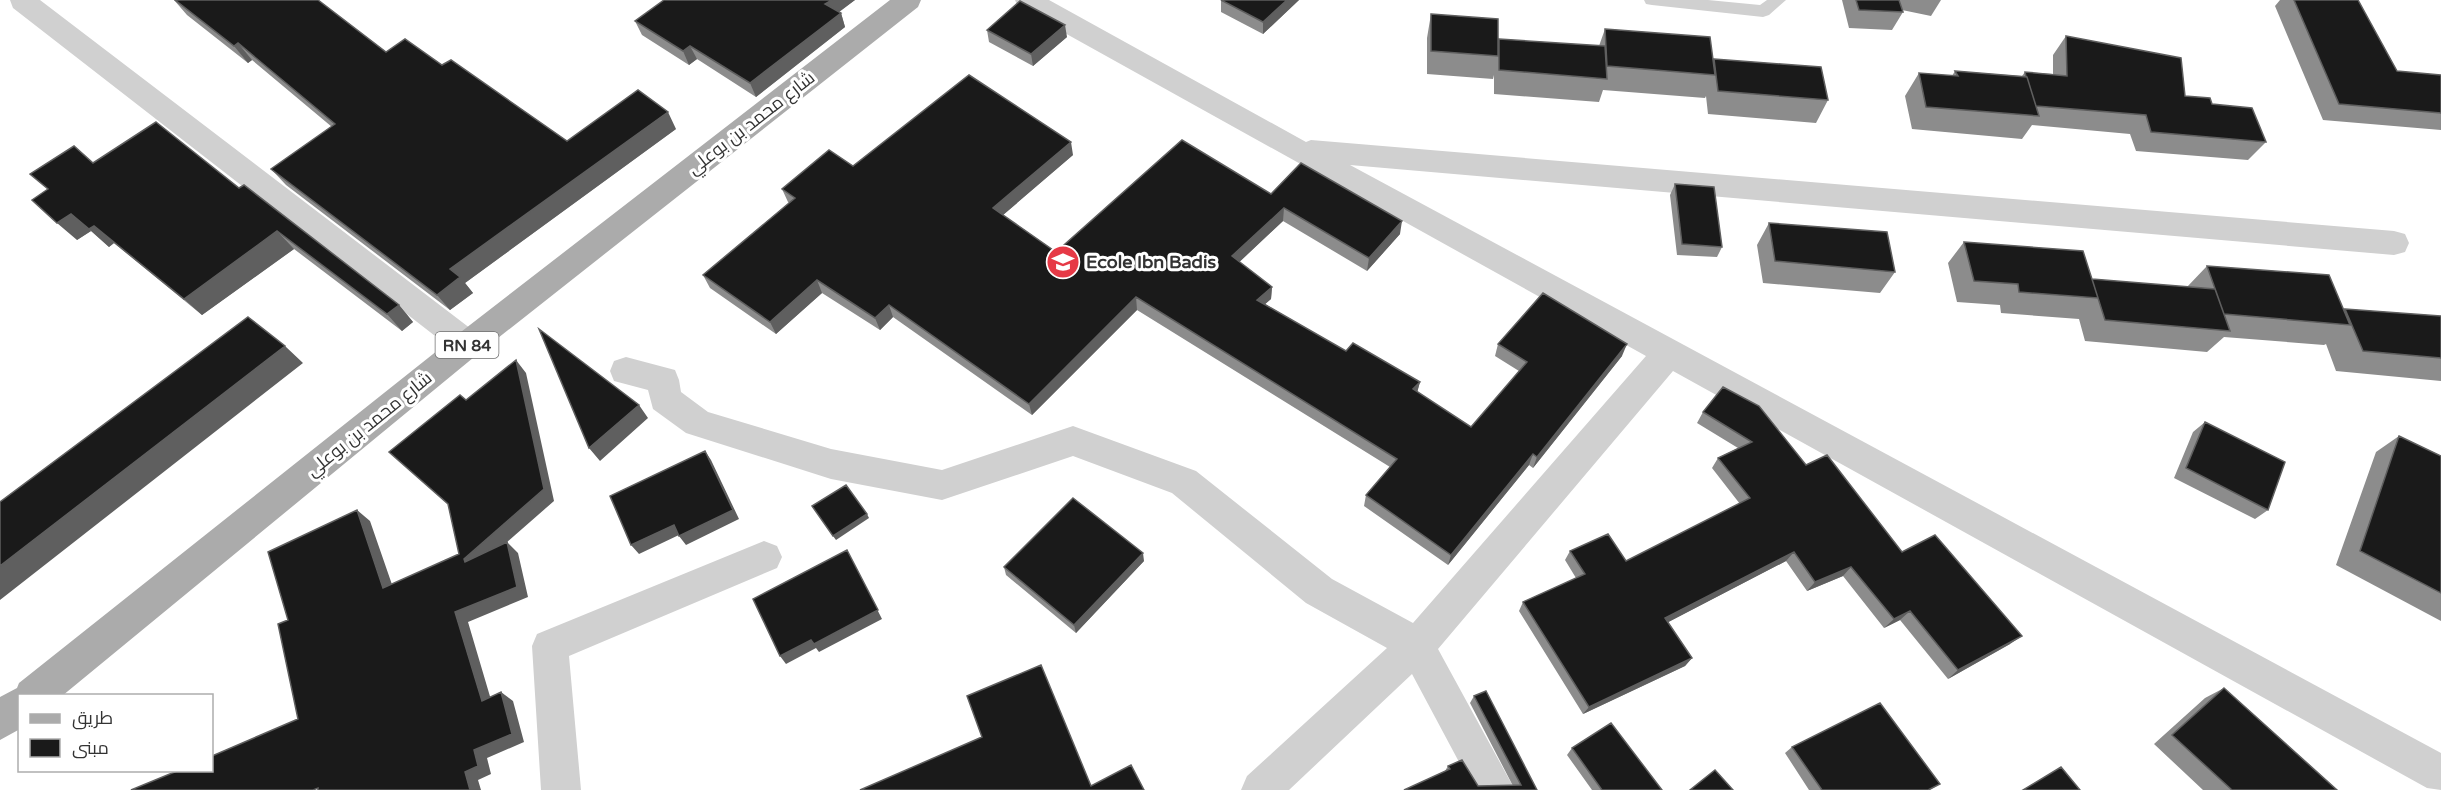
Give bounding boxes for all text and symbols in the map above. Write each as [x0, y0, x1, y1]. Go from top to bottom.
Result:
street label: شارع محمد بن بوعلي [683, 67, 821, 182]
school or university icon: Ecole Ibn Badis [1045, 244, 1081, 280]
place label: Ecole Ibn Badis [1086, 251, 1216, 273]
road number: RN 84 [436, 332, 498, 358]
street label: شارع محمد بن بوعلي [302, 367, 438, 484]
legend [18, 694, 213, 772]
text: طريق [72, 707, 113, 730]
text: مبنى [72, 737, 109, 759]

